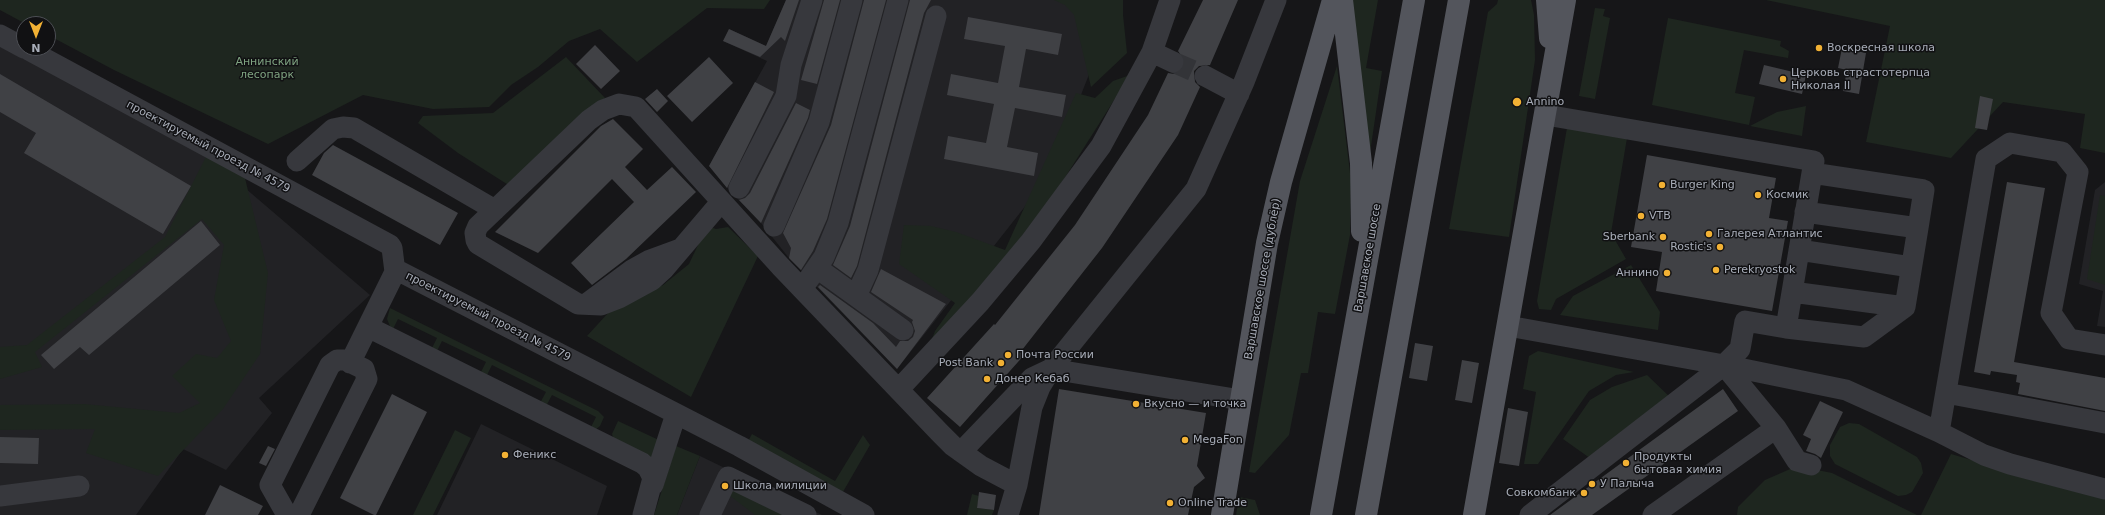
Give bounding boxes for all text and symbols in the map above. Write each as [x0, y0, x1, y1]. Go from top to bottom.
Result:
north arrow [16, 16, 56, 56]
text: N [31, 41, 41, 54]
place label: Воскресная школа [1827, 41, 1935, 55]
marker: Воскресная школа [1814, 43, 1824, 53]
park label: Аннинский лесопарк [235, 55, 299, 81]
place label: Церковь страстотерпца Николая II [1791, 66, 1930, 92]
marker: Церковь страстотерпца Николая II [1778, 74, 1788, 84]
place label: Annino [1526, 95, 1564, 109]
marker: Annino [1511, 96, 1523, 108]
street label: проектируемый проезд № 4579 [124, 98, 292, 196]
place label: Burger King [1670, 178, 1735, 192]
marker: Burger King [1657, 180, 1667, 190]
place label: Космик [1766, 188, 1809, 202]
marker: Космик [1753, 190, 1763, 200]
street label: Варшавское шоссе (дублёр) [1242, 197, 1284, 361]
street label: Варшавское шоссе [1352, 203, 1384, 313]
place label: VTB [1649, 209, 1671, 223]
marker: VTB [1636, 211, 1646, 221]
place label: Галерея Атлантис [1717, 227, 1823, 241]
marker: Галерея Атлантис [1704, 229, 1714, 239]
place label: Sberbank [1603, 230, 1655, 244]
marker: Sberbank [1658, 232, 1668, 242]
place label: Rostic's [1670, 240, 1712, 254]
marker: Rostic's [1715, 242, 1725, 252]
place label: Perekryostok [1724, 263, 1795, 277]
marker: Perekryostok [1711, 265, 1721, 275]
place label: Аннино [1616, 266, 1659, 280]
marker: Аннино [1662, 268, 1672, 278]
street label: проектируемый проезд № 4579 [403, 270, 573, 364]
place label: Почта России [1016, 348, 1094, 362]
marker: Почта России [1003, 350, 1013, 360]
place label: Post Bank [939, 356, 993, 370]
marker: Post Bank [996, 358, 1006, 368]
place label: Донер Кебаб [995, 372, 1070, 386]
marker: Донер Кебаб [982, 374, 992, 384]
place label: Вкусно — и точка [1144, 397, 1246, 411]
marker: Вкусно — и точка [1131, 399, 1141, 409]
place label: MegaFon [1193, 433, 1243, 447]
marker: MegaFon [1180, 435, 1190, 445]
place label: Феникс [513, 448, 556, 462]
marker: Феникс [500, 450, 510, 460]
place label: Продукты бытовая химия [1634, 450, 1722, 476]
marker: Продукты бытовая химия [1621, 458, 1631, 468]
place label: У Палыча [1600, 477, 1654, 491]
place label: Школа милиции [733, 479, 827, 493]
marker: У Палыча [1587, 479, 1597, 489]
marker: Школа милиции [720, 481, 730, 491]
place label: Совкомбанк [1506, 486, 1576, 500]
marker: Совкомбанк [1579, 488, 1589, 498]
place label: Online Trade [1178, 496, 1247, 510]
marker: Online Trade [1165, 498, 1175, 508]

